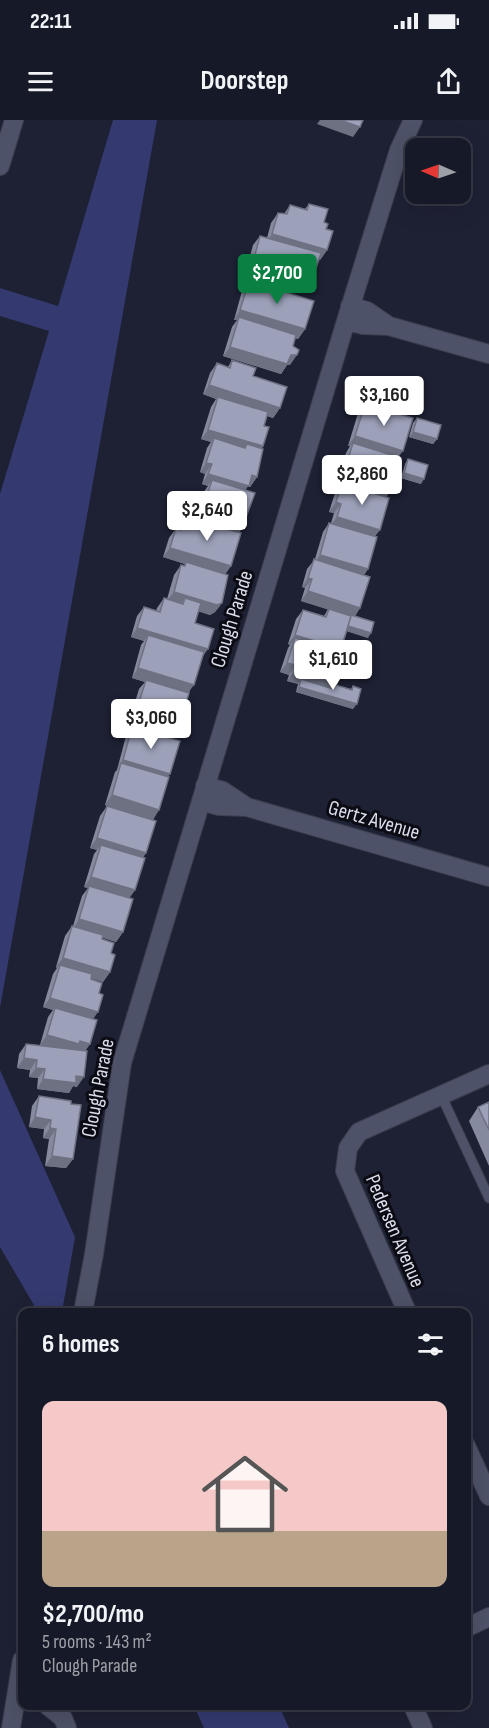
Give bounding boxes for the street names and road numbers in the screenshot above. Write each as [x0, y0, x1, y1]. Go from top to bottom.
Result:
street label: Clough Parade [205, 568, 259, 670]
street label: Gertz Avenue [325, 795, 423, 845]
street label: Clough Parade [76, 1037, 120, 1139]
street label: Pedersen Avenue [360, 1171, 430, 1291]

